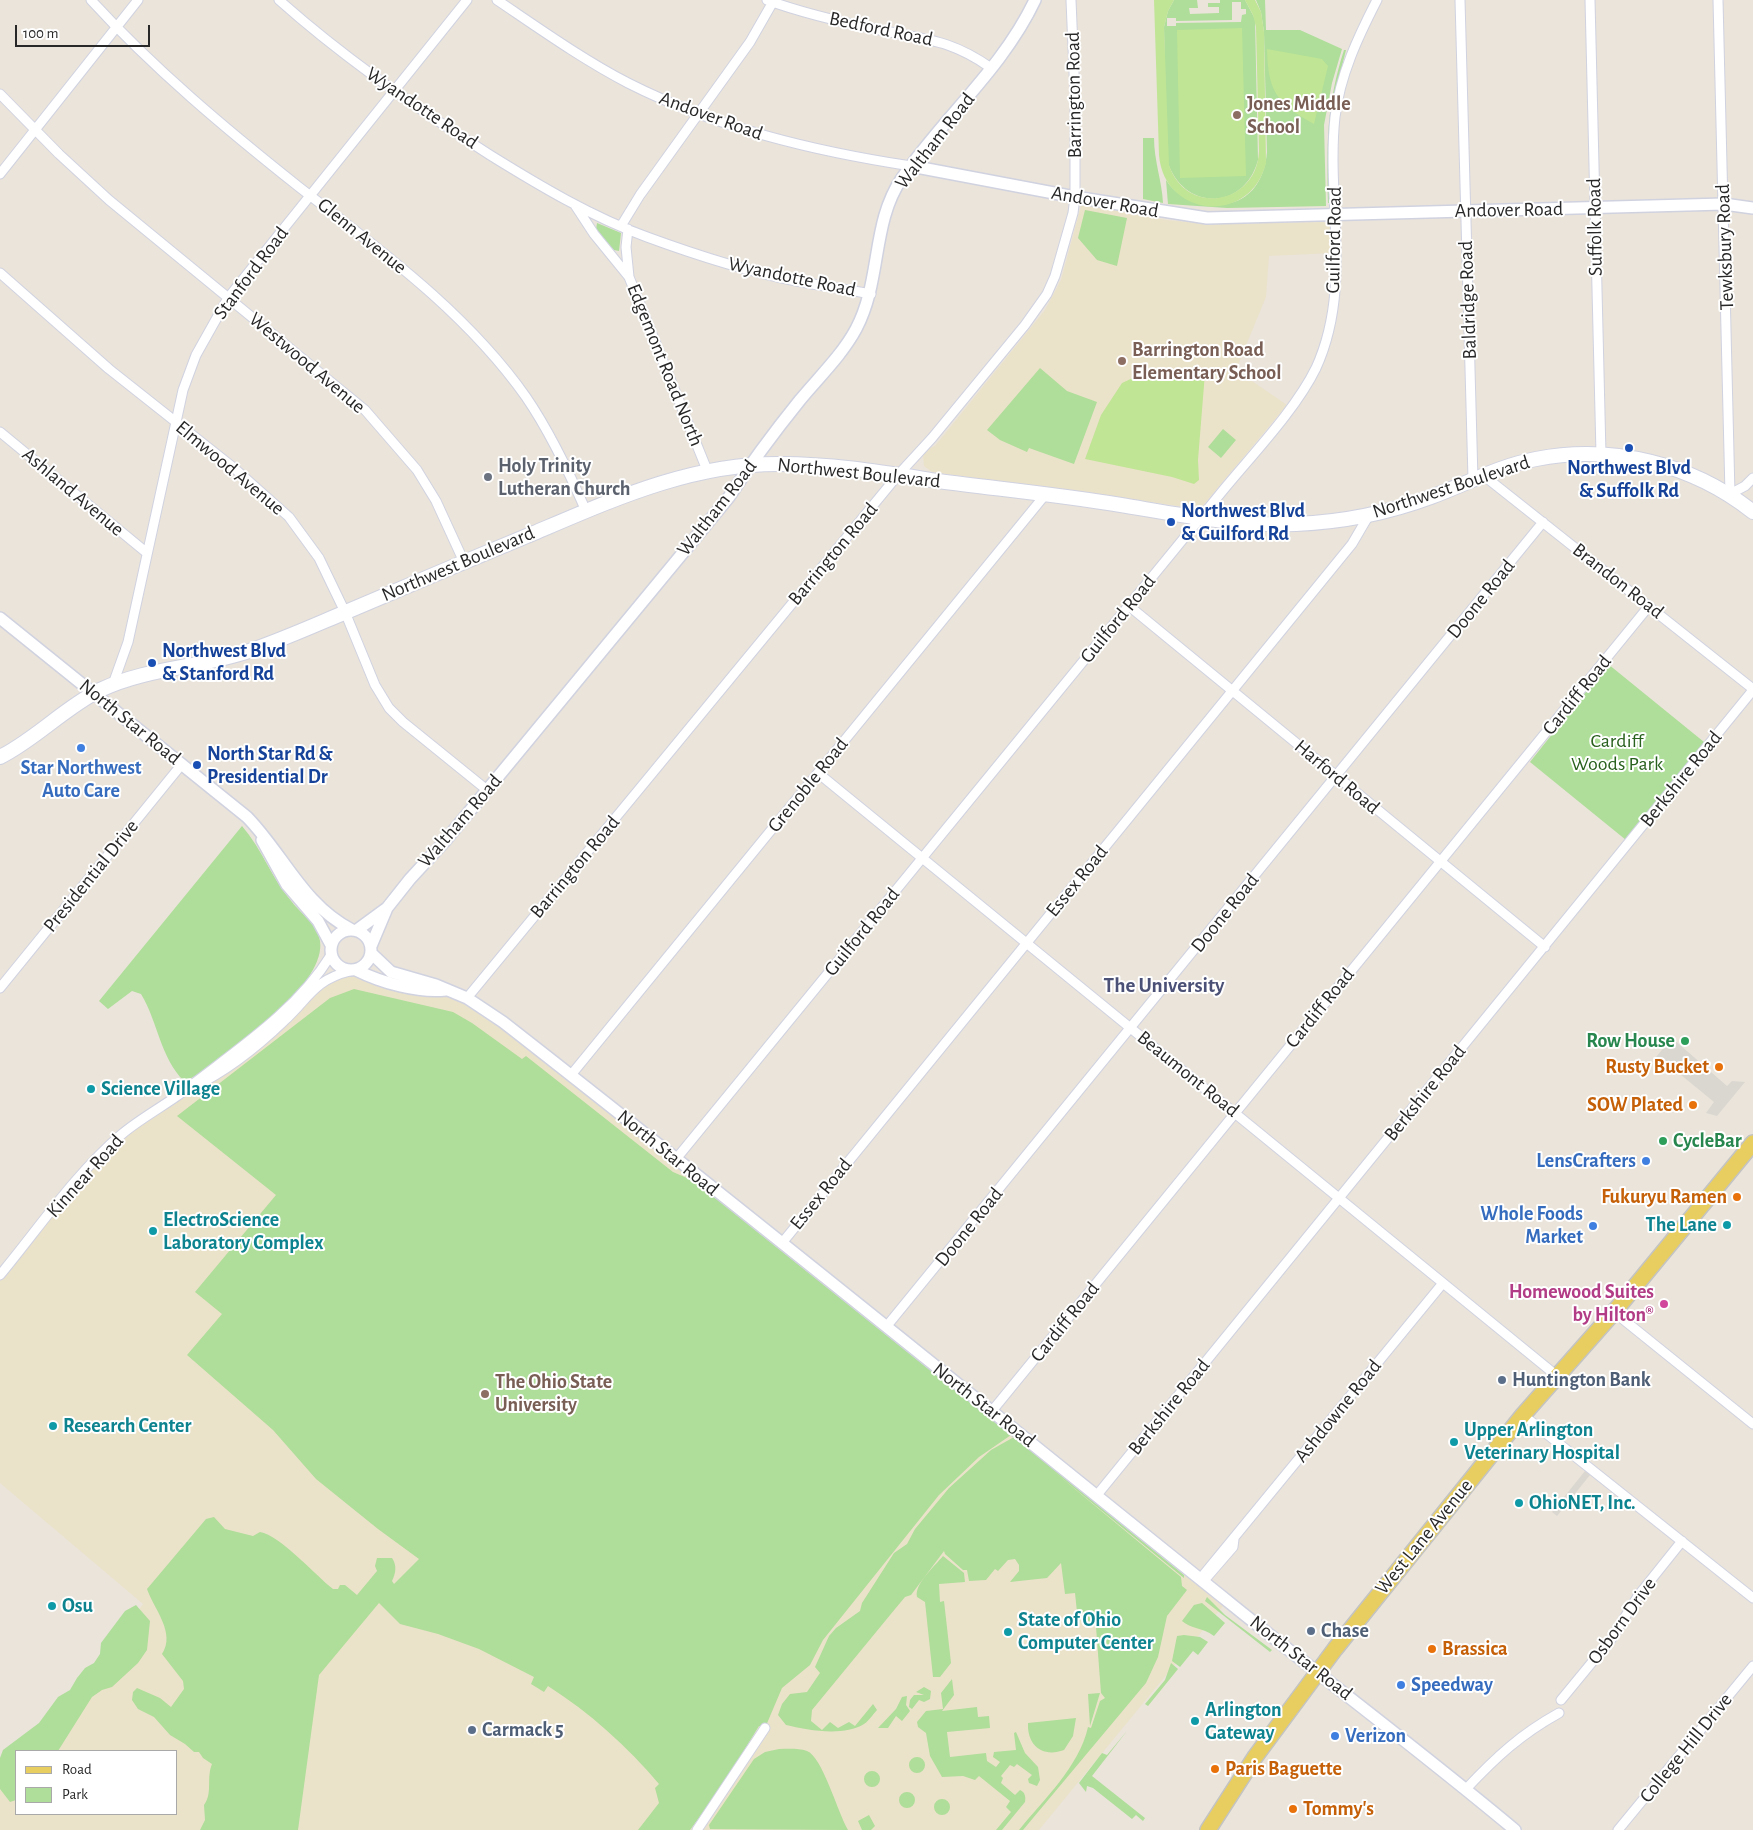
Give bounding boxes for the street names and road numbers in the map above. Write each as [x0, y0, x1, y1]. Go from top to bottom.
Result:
street label: Bedford Road [827, 6, 935, 52]
street label: Barrington Road [1061, 31, 1087, 159]
street label: Wyandotte Road [361, 62, 483, 154]
street label: Andover Road [656, 86, 766, 146]
street label: Waltham Road [890, 88, 980, 194]
street label: Suffolk Road [1582, 178, 1608, 276]
street label: Andover Road [1049, 181, 1161, 223]
street label: Tewksbury Road [1711, 183, 1739, 311]
street label: Guilford Road [1321, 186, 1347, 294]
street label: Glenn Avenue [312, 193, 412, 279]
street label: Andover Road [1455, 197, 1563, 223]
street label: Stanford Road [208, 222, 294, 324]
street label: Baldridge Road [1454, 240, 1482, 360]
street label: Wyandotte Road [726, 252, 858, 302]
street label: Edgemont Road North [621, 280, 709, 450]
street label: Westwood Avenue [244, 307, 370, 419]
street label: Elmwood Avenue [171, 415, 289, 521]
street label: Ashland Avenue [17, 442, 129, 542]
street label: Northwest Boulevard [1369, 450, 1533, 524]
street label: Northwest Boulevard [776, 452, 942, 494]
street label: Waltham Road [672, 455, 762, 561]
street label: Barrington Road [783, 498, 883, 610]
street label: Northwest Boulevard [378, 521, 538, 607]
street label: Brandon Road [1567, 538, 1669, 624]
street label: Doone Road [1442, 555, 1520, 643]
street label: Guilford Road [1075, 570, 1161, 668]
street label: Cardiff Road [1537, 650, 1617, 740]
street label: North Star Road [74, 674, 186, 770]
street label: Berkshire Road [1635, 726, 1727, 832]
street label: Grenoble Road [763, 733, 853, 837]
street label: Harford Road [1289, 734, 1385, 820]
street label: Waltham Road [413, 769, 507, 873]
street label: Barrington Road [525, 811, 625, 923]
street label: Presidential Drive [38, 815, 144, 937]
street label: Essex Road [1041, 840, 1113, 922]
street label: Doone Road [1186, 869, 1264, 957]
street label: Guilford Road [819, 883, 905, 981]
street label: Cardiff Road [1280, 963, 1360, 1053]
street label: Beaumont Road [1132, 1026, 1244, 1122]
street label: Berkshire Road [1379, 1040, 1471, 1146]
street label: North Star Road [612, 1105, 724, 1201]
street label: Kinnear Road [41, 1129, 129, 1223]
street label: Essex Road [785, 1153, 857, 1235]
street label: Doone Road [930, 1183, 1008, 1271]
street label: Cardiff Road [1025, 1277, 1105, 1367]
street label: Berkshire Road [1123, 1354, 1215, 1460]
street label: Ashdowne Road [1289, 1355, 1387, 1467]
street label: North Star Road [928, 1357, 1040, 1453]
street label: West Lane Avenue [1370, 1474, 1478, 1600]
street label: Osborn Drive [1582, 1573, 1662, 1669]
street label: North Star Road [1245, 1610, 1357, 1706]
street label: College Hill Drive [1634, 1688, 1738, 1808]

